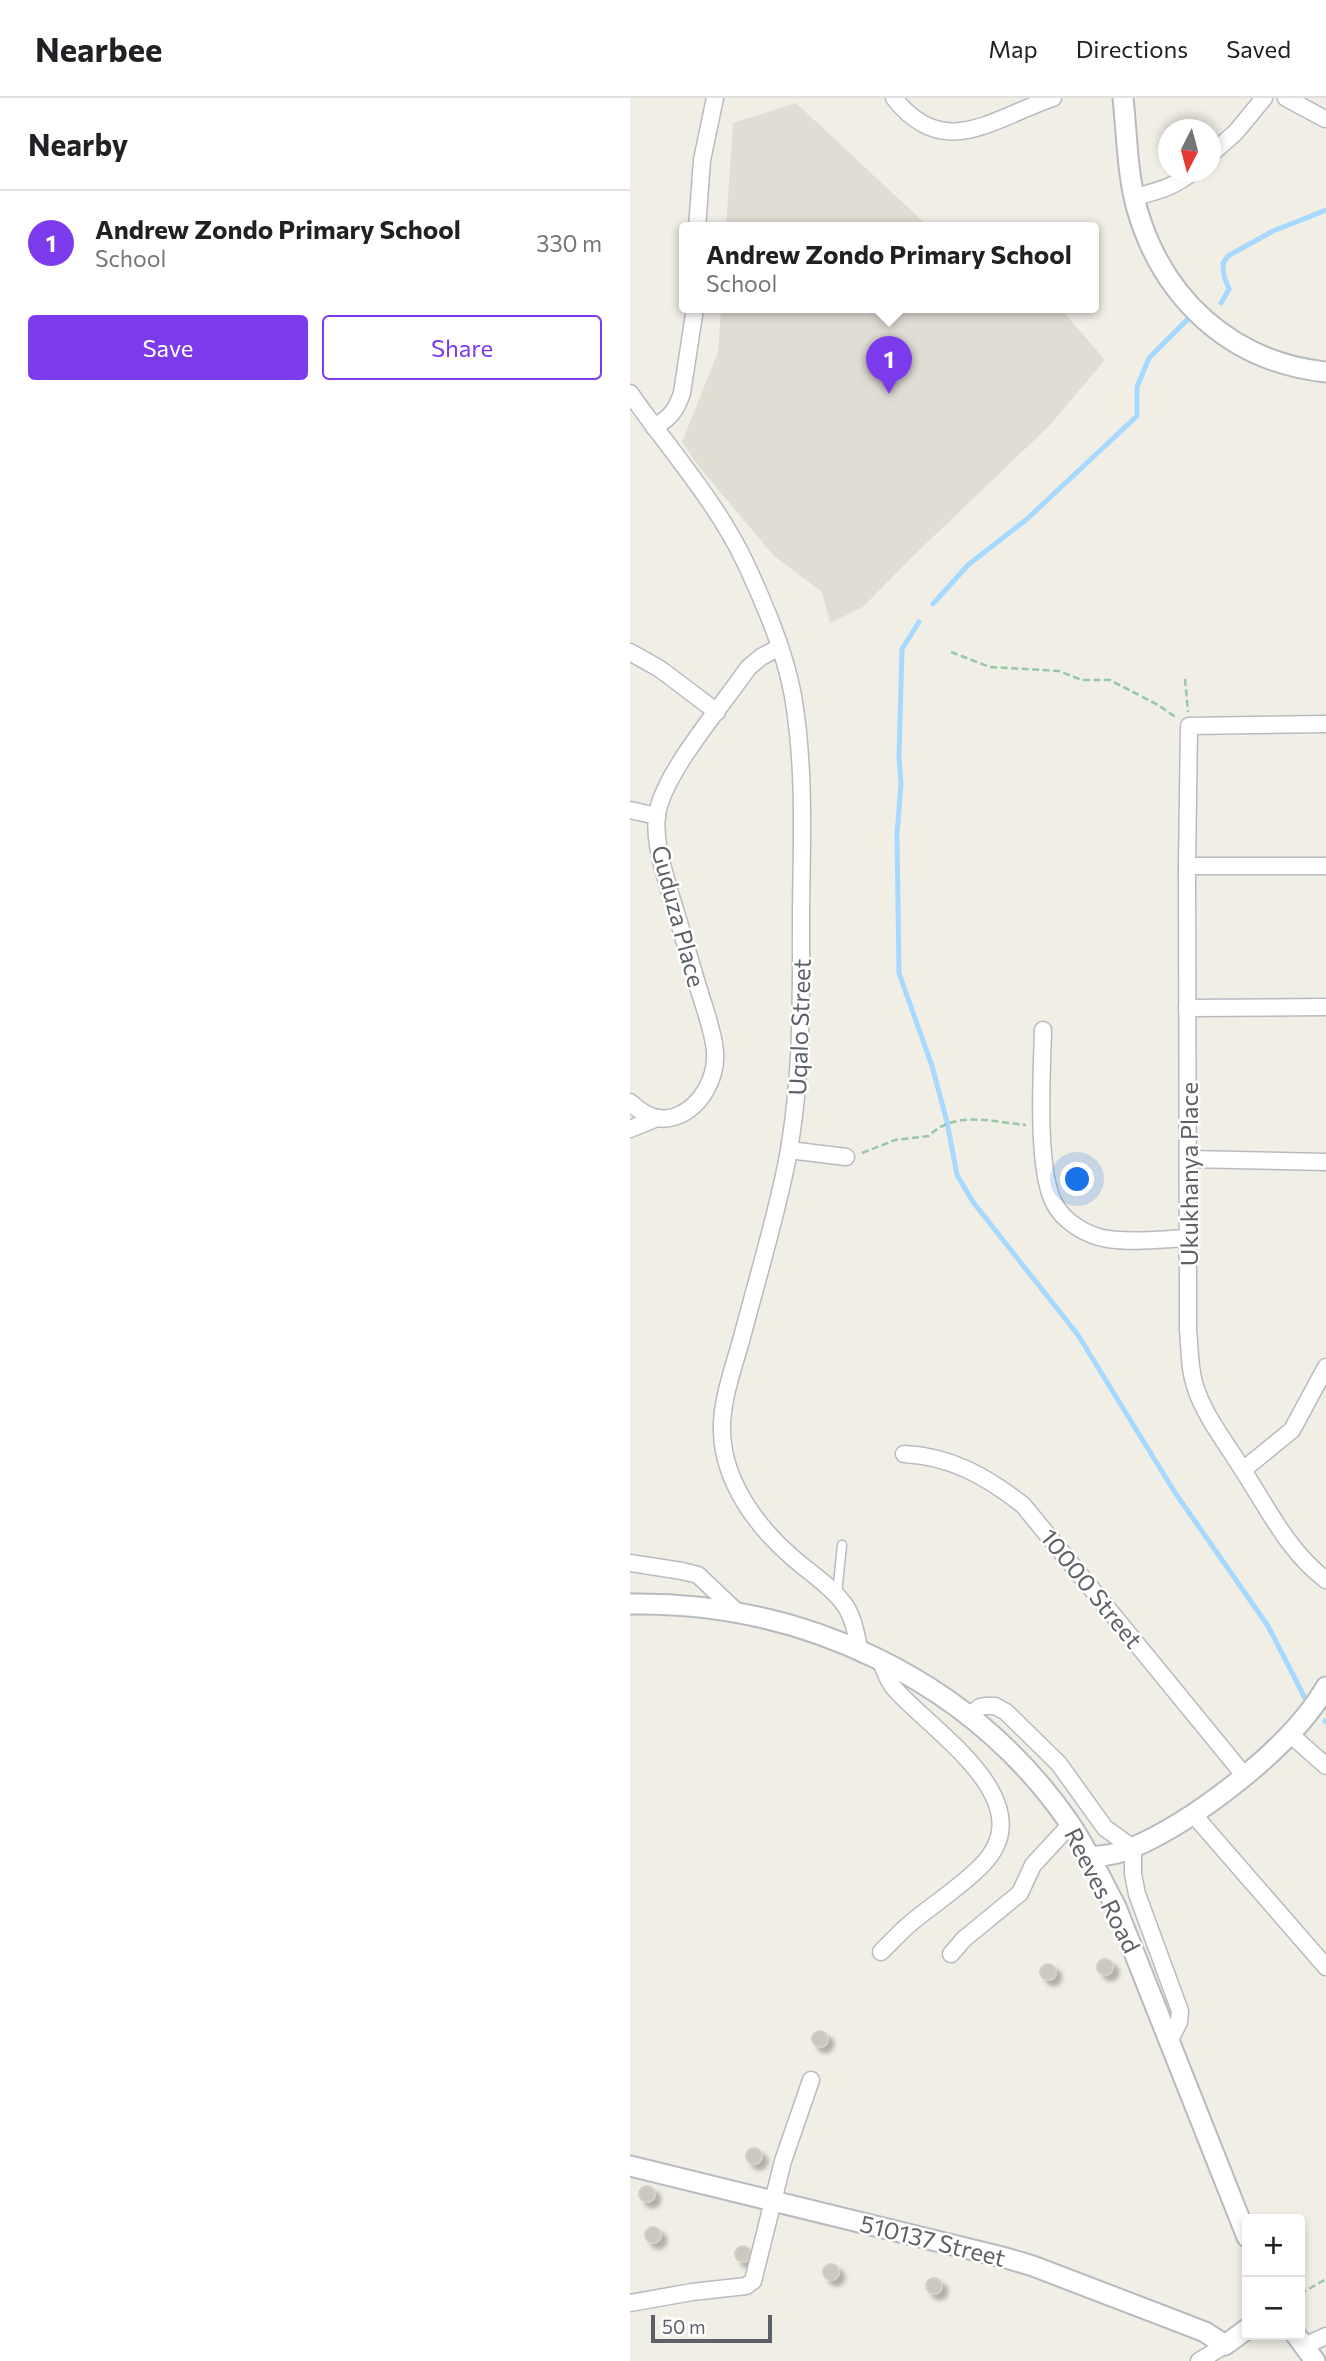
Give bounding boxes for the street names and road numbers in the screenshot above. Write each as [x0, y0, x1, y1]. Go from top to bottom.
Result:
street label: Guduza Place [646, 842, 712, 990]
street label: Uqalo Street [782, 958, 816, 1096]
street label: Ukukhanya Place [1174, 1082, 1203, 1266]
street label: 10000 Street [1035, 1522, 1149, 1654]
street label: Reeves Road [1059, 1823, 1147, 1957]
street label: 510137 Street [857, 2208, 1009, 2272]

